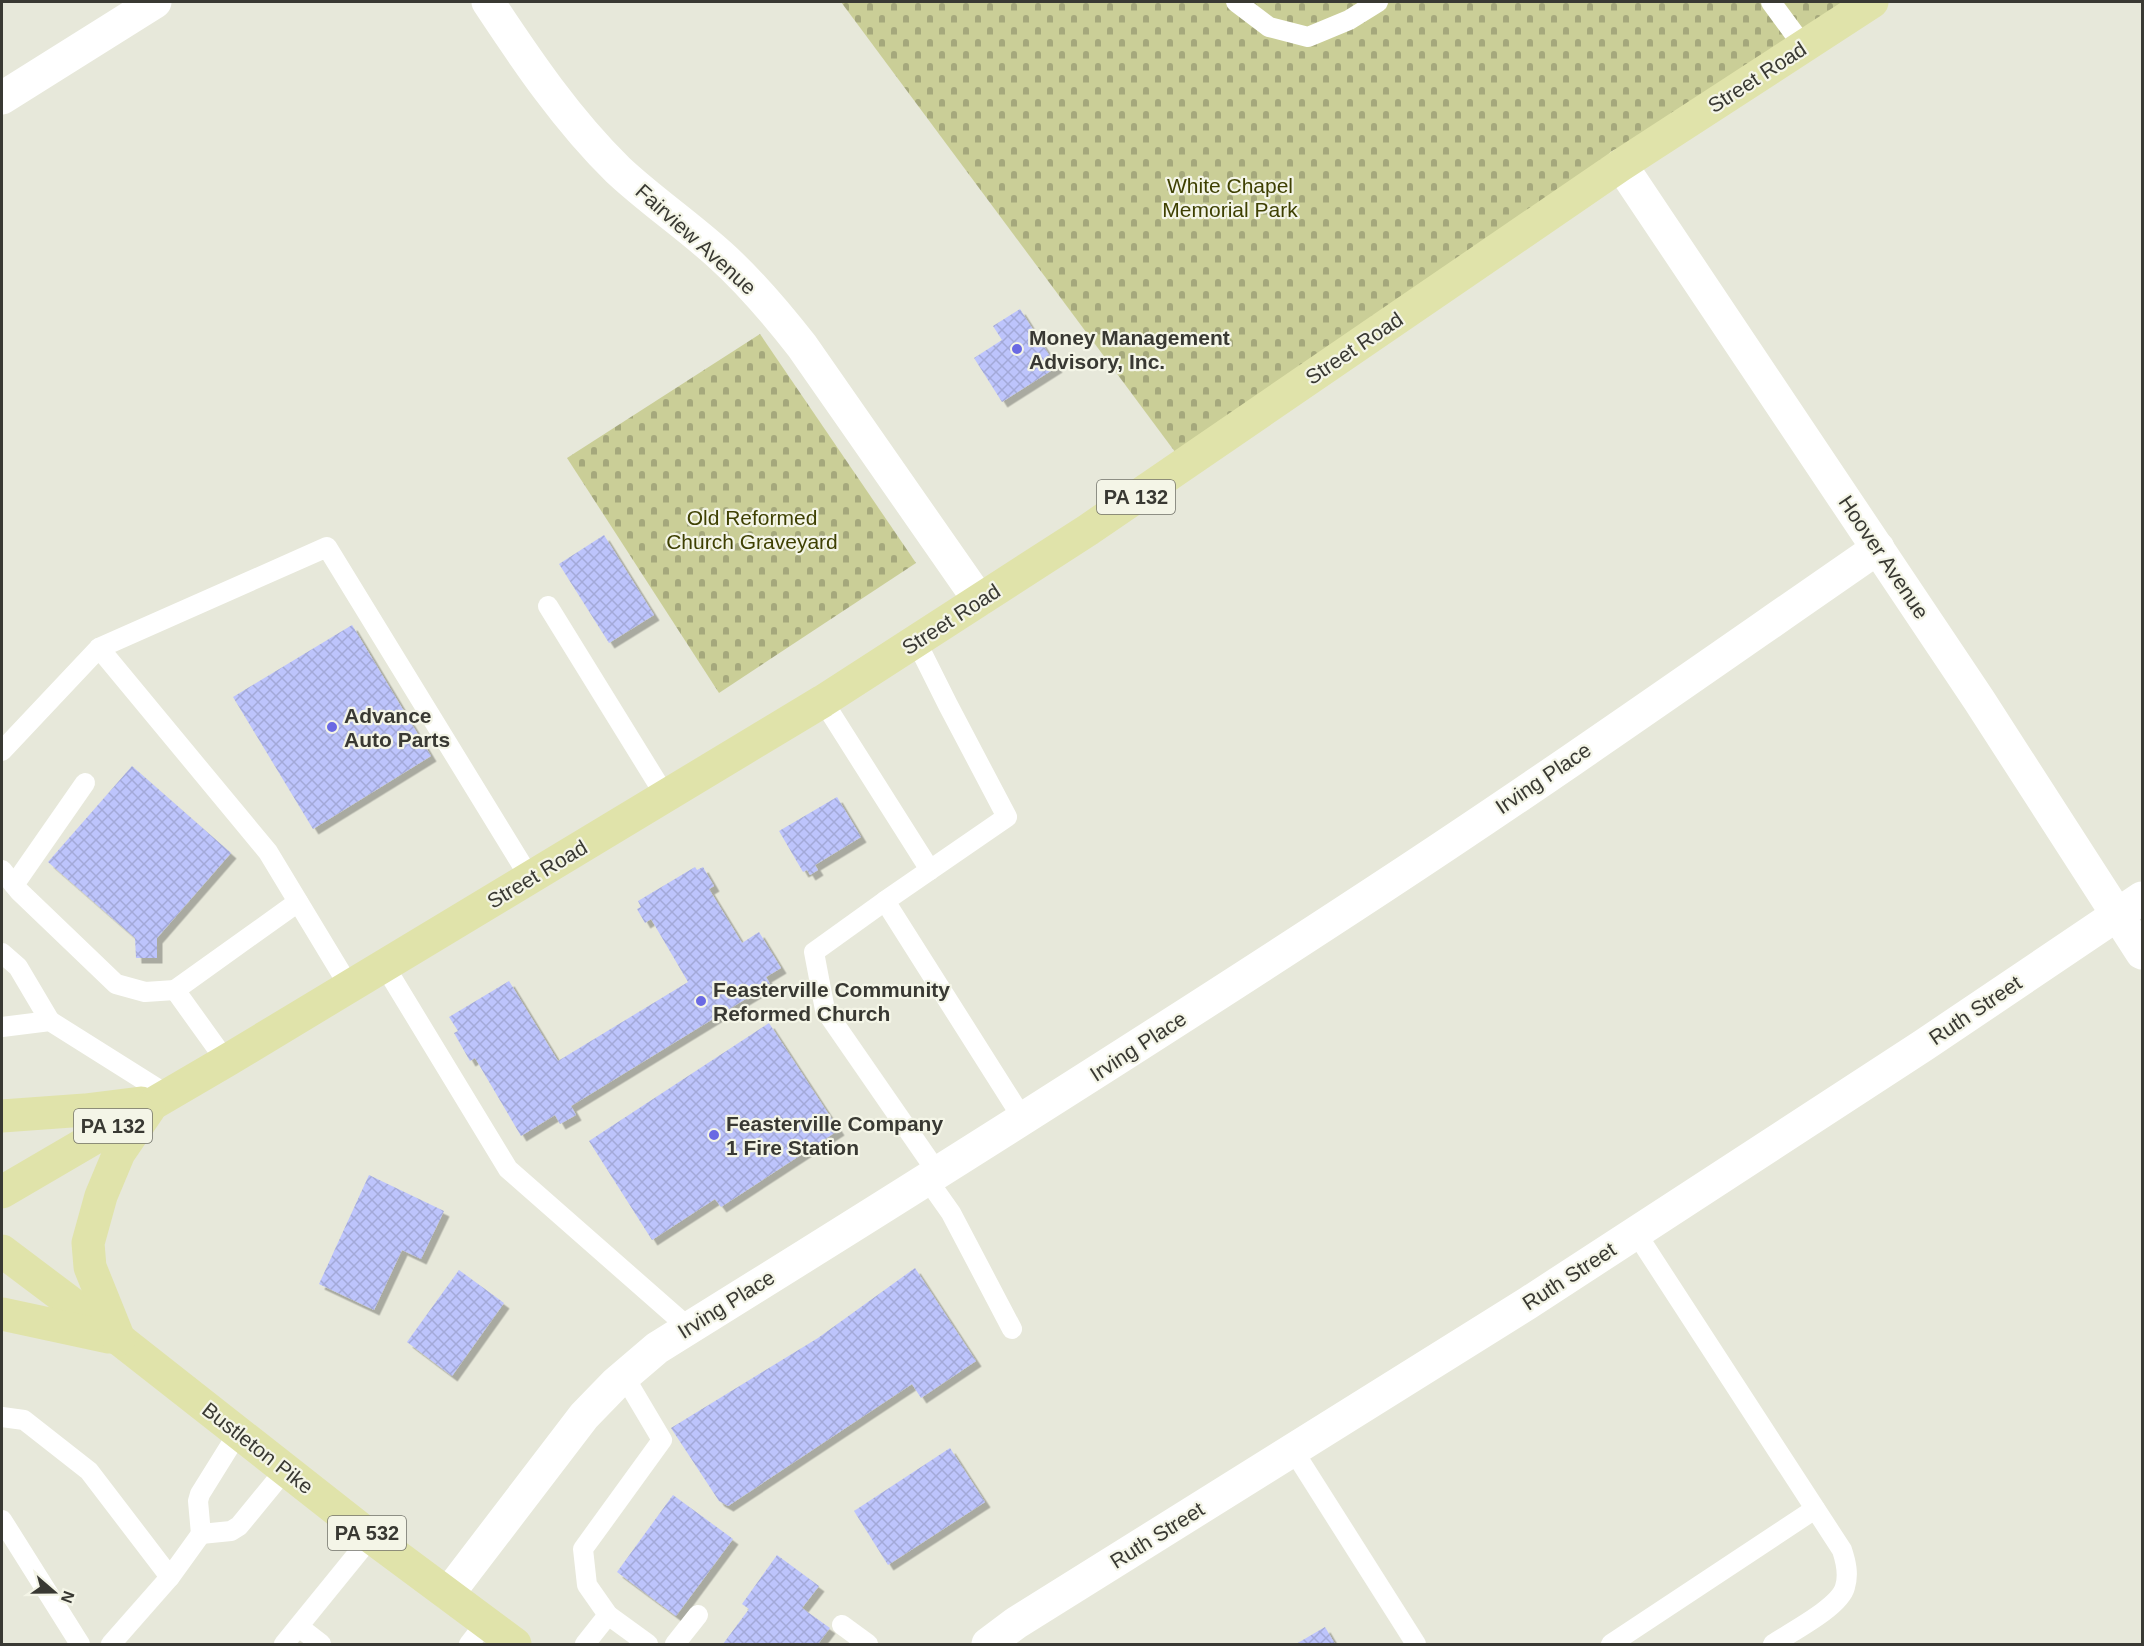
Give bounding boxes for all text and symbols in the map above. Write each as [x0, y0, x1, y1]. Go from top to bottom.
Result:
street label: Street Road [1704, 37, 1810, 117]
park label: White Chapel Memorial Park [1162, 174, 1298, 221]
street label: Fairview Avenue [631, 179, 761, 299]
street label: Street Road [1301, 307, 1407, 389]
place label: Money Management Advisory, Inc. [1029, 326, 1230, 373]
marker: Money Management Advisory, Inc. [1010, 342, 1024, 356]
road number: PA 132 [1097, 480, 1175, 514]
street label: Hoover Avenue [1834, 491, 1934, 623]
park label: Old Reformed Church Graveyard [666, 506, 838, 553]
street label: Street Road [898, 579, 1004, 659]
place label: Advance Auto Parts [344, 704, 450, 751]
marker: Advance Auto Parts [325, 720, 339, 734]
street label: Irving Place [1491, 738, 1595, 818]
street label: Street Road [483, 835, 591, 913]
street label: Ruth Street [1925, 971, 2026, 1049]
place label: Feasterville Community Reformed Church [713, 978, 950, 1025]
marker: Feasterville Community Reformed Church [694, 994, 708, 1008]
street label: Irving Place [1086, 1006, 1190, 1086]
road number: PA 132 [74, 1109, 152, 1143]
place label: Feasterville Company 1 Fire Station [726, 1112, 943, 1159]
marker: Feasterville Company 1 Fire Station [707, 1128, 721, 1142]
street label: Ruth Street [1518, 1237, 1620, 1315]
street label: Irving Place [673, 1265, 779, 1343]
street label: Bustleton Pike [198, 1398, 318, 1498]
street label: Ruth Street [1106, 1497, 1208, 1573]
road number: PA 532 [328, 1516, 406, 1550]
north arrow [24, 1562, 84, 1622]
text: N [58, 1589, 78, 1605]

